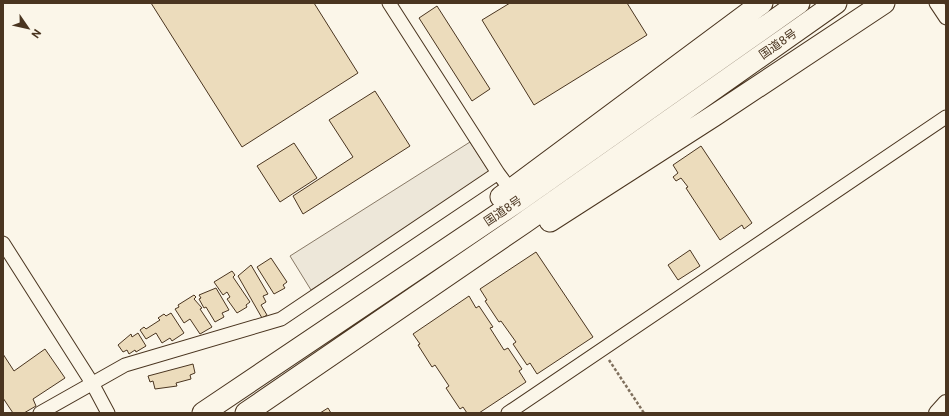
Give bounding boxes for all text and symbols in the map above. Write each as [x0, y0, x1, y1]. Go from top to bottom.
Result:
north arrow [8, 8, 48, 48]
text: N [28, 26, 43, 40]
street label: 国道8号 [756, 26, 800, 62]
street label: 国道8号 [481, 193, 525, 229]

